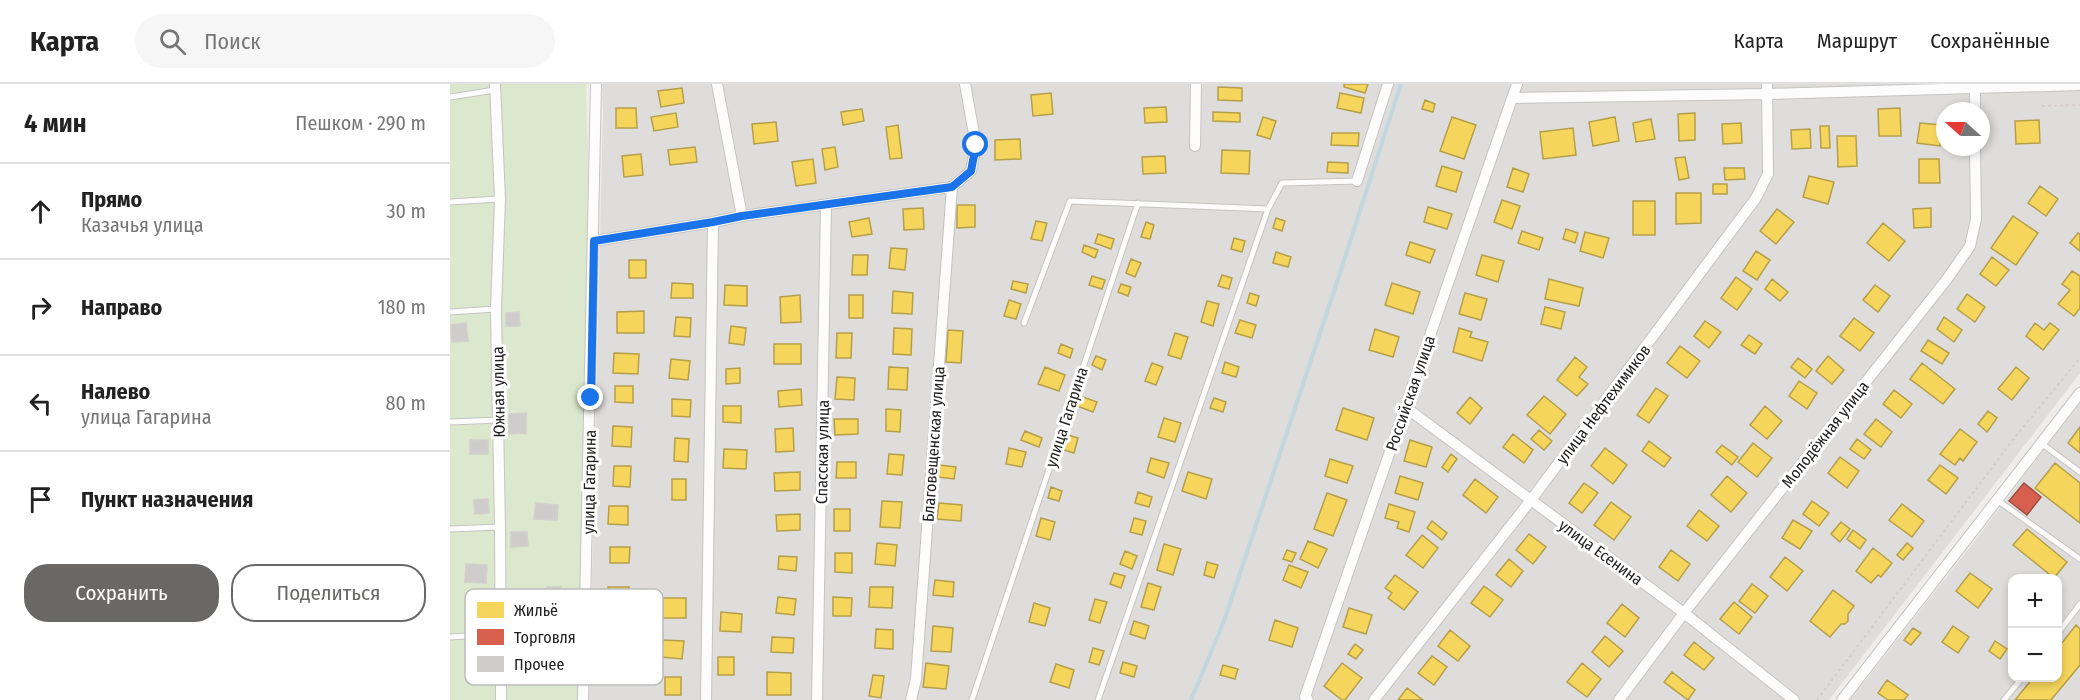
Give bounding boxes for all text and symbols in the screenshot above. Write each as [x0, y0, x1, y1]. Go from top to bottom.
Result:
search box [135, 14, 555, 68]
text: Карта [30, 25, 99, 58]
icon: search [156, 25, 189, 58]
text: Поиск [204, 28, 261, 55]
text: Карта [1734, 28, 1784, 54]
text: Маршрут [1817, 28, 1897, 54]
text: Сохранённые [1930, 28, 2050, 54]
north arrow [1936, 102, 1990, 156]
text: 4 мин [24, 108, 86, 139]
text: Пешком · 290 m [295, 111, 426, 135]
route start [962, 131, 988, 157]
text: Прямо [81, 186, 142, 213]
icon: ahead [24, 195, 57, 228]
text: 30 m [386, 199, 426, 223]
text: Казачья улица [81, 213, 204, 237]
icon: right [24, 291, 57, 324]
text: Направо [81, 294, 162, 321]
text: 180 m [378, 295, 426, 319]
street label: Российская улица [1382, 333, 1439, 453]
street label: улица Нефтехимиков [1552, 341, 1654, 468]
street label: Южная улица [488, 346, 509, 438]
street label: улица Гагарина [1041, 364, 1092, 470]
street label: Благовещенская улица [919, 365, 948, 522]
street label: Молодёжная улица [1778, 377, 1873, 491]
text: Налево [81, 378, 150, 405]
route end [577, 384, 603, 410]
icon: left [24, 387, 57, 420]
text: 80 m [386, 391, 426, 415]
street label: Спасская улица [812, 399, 833, 504]
text: улица Гагарина [81, 405, 211, 429]
street label: улица Гагарина [579, 430, 600, 534]
icon: arrive [24, 483, 57, 516]
text: Пункт назначения [81, 486, 253, 513]
street label: улица Есенина [1555, 516, 1646, 589]
button: Сохранить [24, 564, 219, 622]
button: Поделиться [231, 564, 426, 622]
map controls [2008, 574, 2062, 682]
button: + [2008, 574, 2062, 628]
legend [465, 589, 663, 685]
text: Жильё [514, 601, 558, 620]
text: Торговля [514, 628, 576, 647]
button: − [2008, 628, 2062, 682]
text: Прочее [514, 655, 564, 674]

